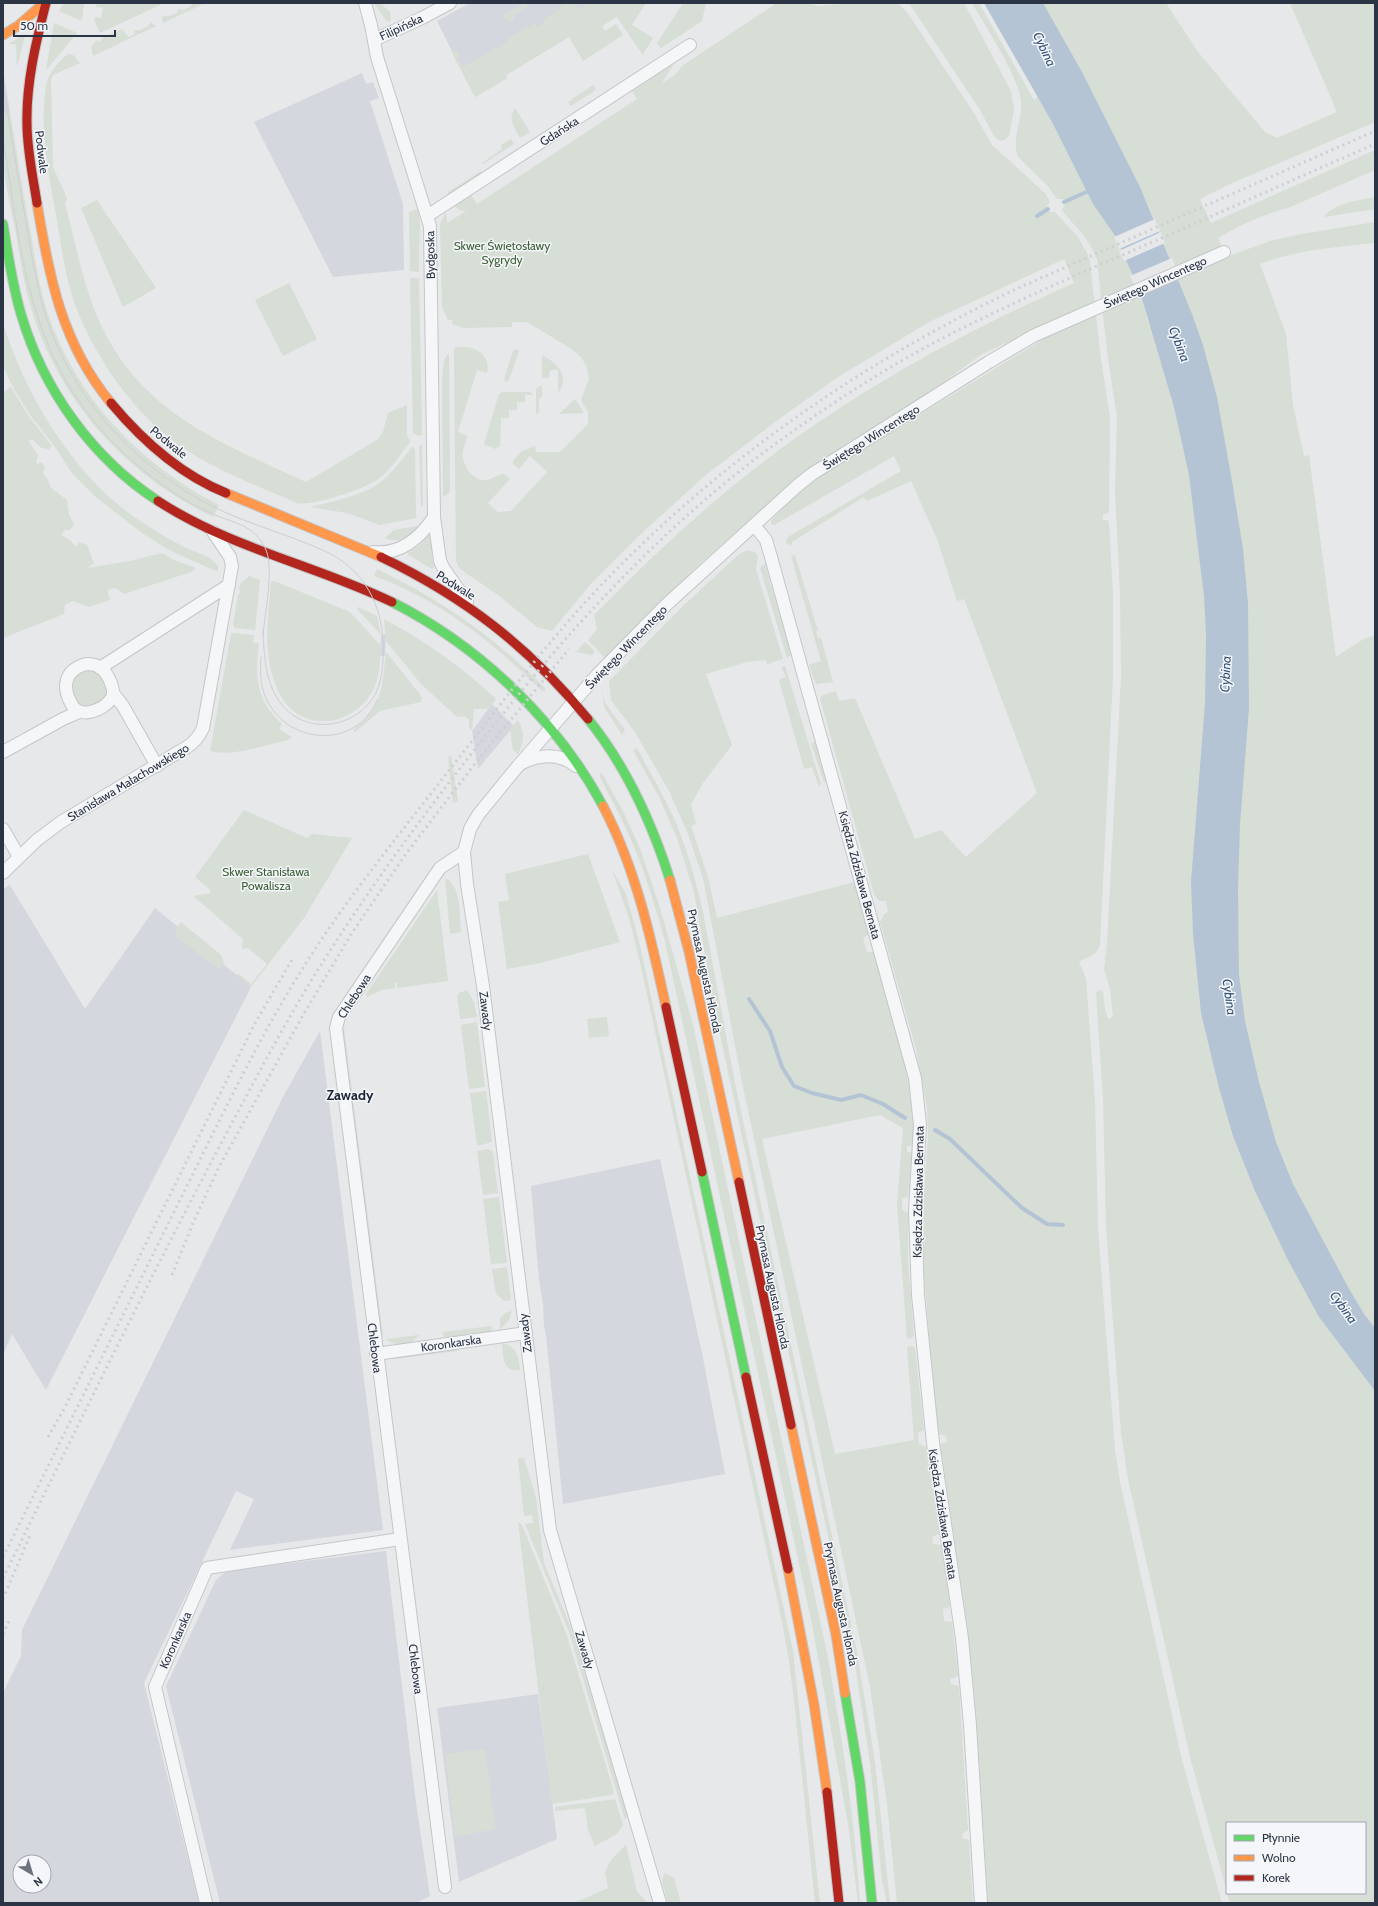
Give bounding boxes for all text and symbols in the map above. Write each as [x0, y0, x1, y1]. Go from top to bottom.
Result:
street label: Filipińska [377, 10, 425, 44]
scale bar [14, 12, 115, 38]
text: 50 m [20, 18, 48, 33]
water label: Cybina [1030, 29, 1060, 69]
street label: Gdańska [537, 113, 581, 149]
street label: Podwale [32, 130, 52, 174]
street label: Bydgoska [422, 231, 438, 279]
park label: Skwer Świętosławy Sygrydy [454, 238, 550, 267]
street label: Świętego Wincentego [1101, 252, 1209, 311]
water label: Cybina [1166, 324, 1194, 364]
street label: Świętego Wincentego [820, 401, 922, 473]
street label: Podwale [147, 423, 191, 461]
street label: Podwale [434, 567, 478, 603]
street label: Świętego Wincentego [582, 602, 670, 692]
water label: Cybina [1216, 655, 1234, 693]
street label: Stanisława Małachowskiego [64, 740, 192, 824]
street label: Księdza Zdzisława Bernata [836, 809, 884, 941]
park label: Skwer Stanisława Powalisza [222, 864, 310, 893]
street label: Prymasa Augusta Hlonda [685, 908, 726, 1035]
street label: Chlebowa [334, 971, 374, 1021]
water label: Cybina [1220, 978, 1240, 1016]
street label: Zawady [476, 991, 496, 1031]
district label: Zawady [327, 1086, 374, 1104]
street label: Księdza Zdzisława Bernata [909, 1126, 927, 1258]
street label: Prymasa Augusta Hlonda [753, 1224, 794, 1351]
water label: Cybina [1327, 1288, 1361, 1326]
street label: Zawady [515, 1313, 535, 1353]
street label: Chlebowa [364, 1322, 386, 1374]
street label: Koronkarska [420, 1331, 482, 1355]
street label: Księdza Zdzisława Bernata [925, 1448, 961, 1581]
street label: Prymasa Augusta Hlonda [821, 1541, 862, 1668]
street label: Koronkarska [156, 1609, 194, 1671]
street label: Zawady [572, 1629, 598, 1671]
street label: Chlebowa [405, 1643, 427, 1695]
legend [1226, 1822, 1366, 1894]
text: Płynnie [1262, 1830, 1300, 1845]
text: Wolno [1262, 1850, 1296, 1865]
north arrow [12, 1854, 52, 1894]
text: Korek [1262, 1870, 1291, 1885]
text: N [31, 1874, 46, 1890]

